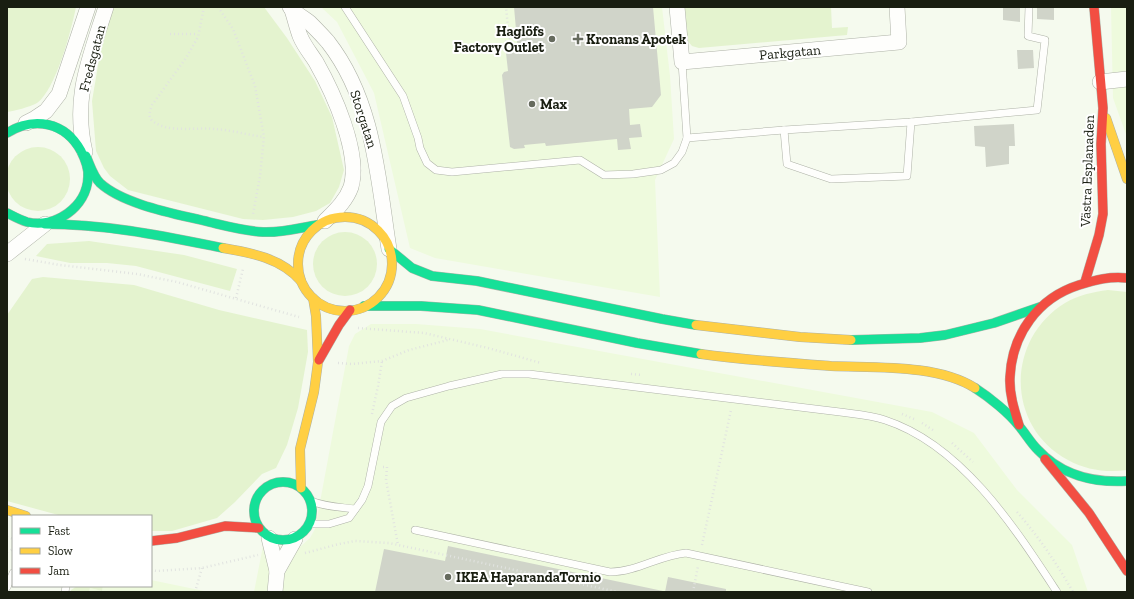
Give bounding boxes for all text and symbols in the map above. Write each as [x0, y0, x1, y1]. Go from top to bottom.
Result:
street label: Fredsgatan [75, 23, 110, 93]
place label: Haglöfs Factory Outlet [454, 23, 545, 56]
place label: Kronans Apotek [586, 31, 686, 48]
marker: Haglöfs Factory Outlet [547, 34, 557, 44]
marker: Kronans Apotek [573, 34, 583, 44]
street label: Parkgatan [758, 41, 822, 64]
street label: Storgatan [346, 88, 381, 150]
place label: Max [540, 96, 568, 113]
marker: Max [527, 99, 537, 109]
street label: Västra Esplanaden [1077, 115, 1098, 228]
legend [12, 515, 152, 587]
text: Fast [48, 524, 71, 538]
text: Slow [48, 544, 74, 558]
text: Jam [48, 564, 70, 578]
place label: IKEA HaparandaTornio [456, 569, 602, 586]
marker: IKEA HaparandaTornio [443, 572, 453, 582]

